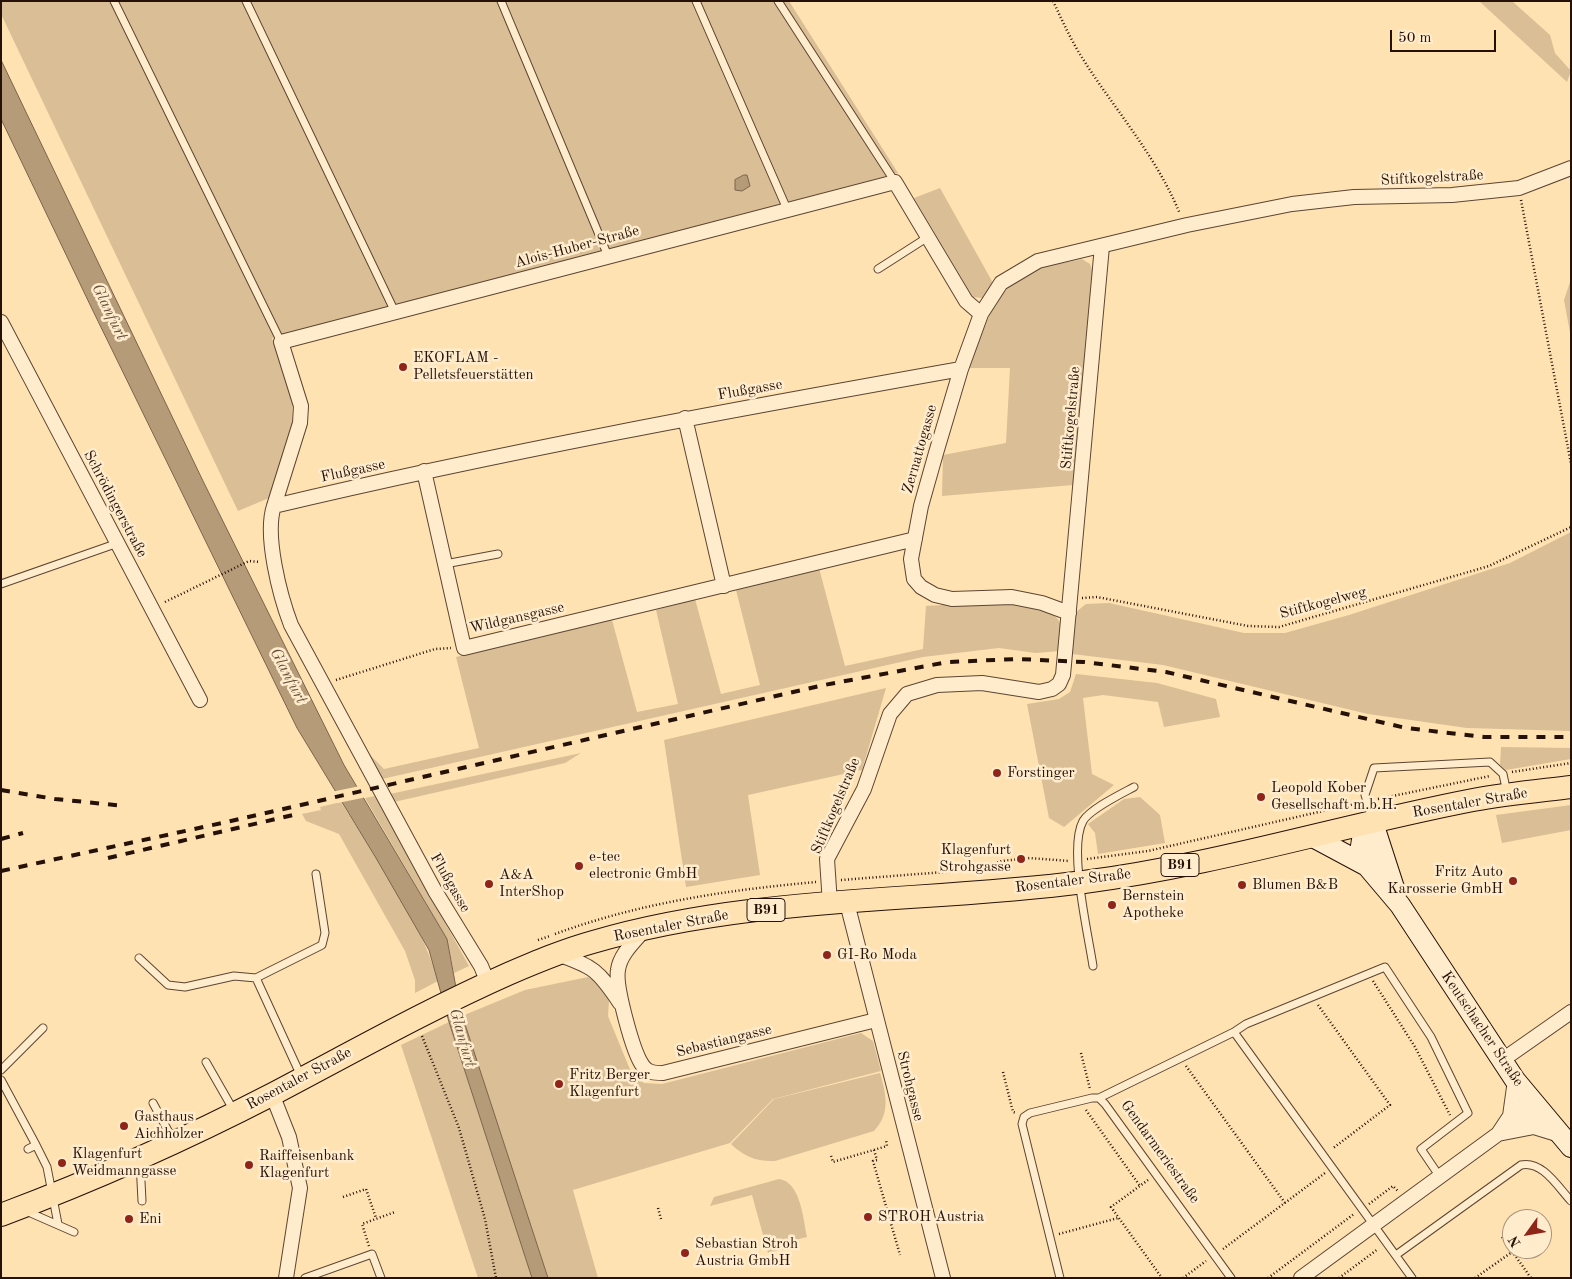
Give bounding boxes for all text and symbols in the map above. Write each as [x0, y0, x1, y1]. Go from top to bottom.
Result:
scale bar [1392, 20, 1498, 52]
text: 50 m [1398, 31, 1432, 46]
street label: Stiftkogelstraße [1380, 166, 1484, 190]
street label: Alois-Huber-Straße [513, 222, 641, 272]
water label: Glanfurt [87, 281, 131, 343]
place label: EKOFLAM - Pelletsfeuerstätten [413, 349, 534, 384]
marker: EKOFLAM - Pelletsfeuerstätten [397, 361, 409, 373]
street label: Stiftkogelstraße [1058, 366, 1084, 470]
street label: Flußgasse [716, 375, 784, 405]
street label: Zernattogasse [899, 402, 941, 496]
street label: Schrödingerstraße [79, 447, 151, 561]
street label: Flußgasse [319, 455, 387, 487]
street label: Stiftkogelweg [1278, 583, 1368, 623]
street label: Wildgansgasse [468, 598, 566, 638]
water label: Glanfurt [265, 645, 311, 707]
street label: Stiftkogelstraße [808, 755, 864, 857]
place label: Forstinger [1007, 764, 1075, 782]
marker: Forstinger [991, 767, 1003, 779]
place label: Leopold Kober Gesellschaft m.b.H. [1271, 779, 1397, 814]
street label: Rosentaler Straße [1411, 784, 1529, 822]
marker: Leopold Kober Gesellschaft m.b.H. [1255, 791, 1267, 803]
place label: Klagenfurt Strohgasse [939, 841, 1011, 876]
place label: e-tec electronic GmbH [589, 848, 697, 883]
street label: Flußgasse [426, 850, 474, 916]
marker: Klagenfurt Strohgasse [1015, 853, 1027, 865]
road number: B91 [1161, 854, 1199, 876]
marker: e-tec electronic GmbH [573, 860, 585, 872]
place label: Fritz Auto Karosserie GmbH [1387, 863, 1503, 898]
street label: Rosentaler Straße [1014, 865, 1132, 897]
place label: A&A InterShop [499, 866, 564, 901]
marker: Fritz Auto Karosserie GmbH [1507, 875, 1519, 887]
place label: Blumen B&B [1252, 876, 1338, 894]
marker: A&A InterShop [483, 878, 495, 890]
marker: Blumen B&B [1236, 879, 1248, 891]
place label: Bernstein Apotheke [1122, 887, 1184, 922]
road number: B91 [747, 898, 785, 922]
marker: Bernstein Apotheke [1106, 899, 1118, 911]
street label: Rosentaler Straße [612, 906, 730, 946]
place label: GI-Ro Moda [837, 946, 917, 964]
marker: GI-Ro Moda [821, 949, 833, 961]
street label: Keutschacher Straße [1437, 968, 1527, 1090]
water label: Glanfurt [444, 1006, 480, 1070]
street label: Sebastiangasse [674, 1020, 774, 1062]
street label: Rosentaler Straße [243, 1044, 355, 1114]
street label: Strohgasse [893, 1049, 927, 1123]
place label: Fritz Berger Klagenfurt [569, 1066, 650, 1101]
marker: Fritz Berger Klagenfurt [553, 1078, 565, 1090]
street label: Gendarmeriestraße [1117, 1097, 1203, 1207]
place label: Gasthaus Aichholzer [134, 1108, 204, 1143]
marker: Gasthaus Aichholzer [118, 1120, 130, 1132]
place label: Klagenfurt Weidmanngasse [72, 1145, 176, 1180]
place label: Raiffeisenbank Klagenfurt [259, 1147, 355, 1182]
marker: Klagenfurt Weidmanngasse [56, 1157, 68, 1169]
marker: Raiffeisenbank Klagenfurt [243, 1159, 255, 1171]
place label: STROH Austria [878, 1208, 984, 1226]
north arrow [1502, 1209, 1552, 1259]
place label: Eni [139, 1210, 161, 1228]
marker: STROH Austria [862, 1211, 874, 1223]
marker: Eni [123, 1213, 135, 1225]
text: N [1506, 1233, 1524, 1250]
place label: Sebastian Stroh Austria GmbH [695, 1235, 798, 1270]
marker: Sebastian Stroh Austria GmbH [679, 1247, 691, 1259]

